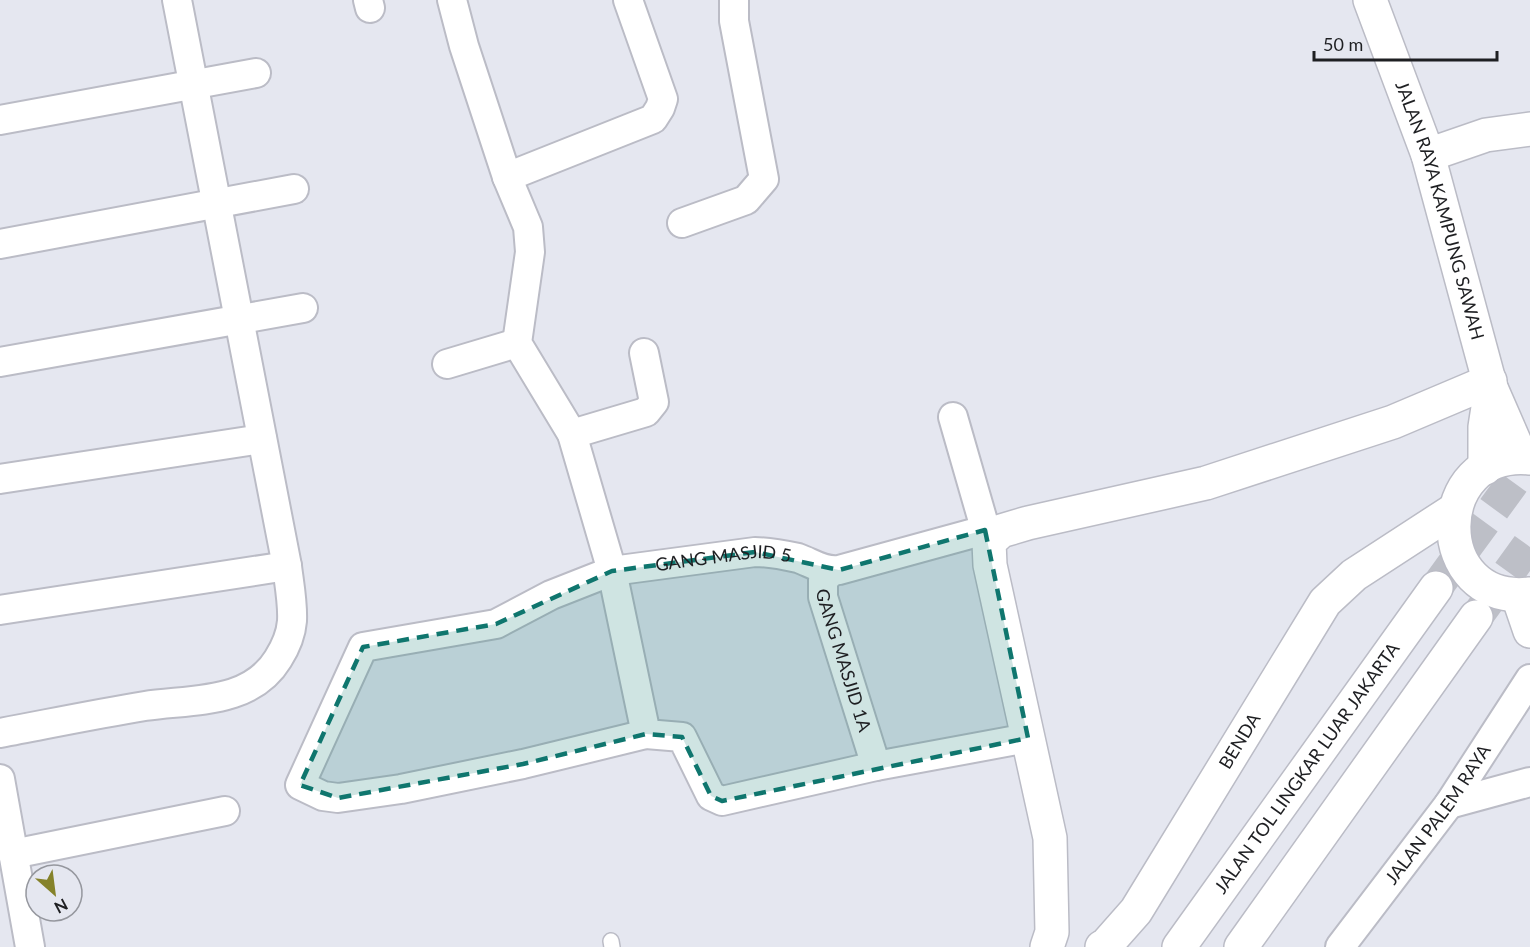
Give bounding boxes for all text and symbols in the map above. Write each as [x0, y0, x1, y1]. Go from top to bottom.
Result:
scale bar [1314, 24, 1497, 62]
text: 50 m [1323, 33, 1363, 55]
street label: JALAN RAYA KAMPUNG SAWAH [1391, 78, 1489, 342]
street label: GANG MASJID 5 [654, 540, 793, 575]
street label: GANG MASJID 1A [813, 589, 877, 735]
street label: JALAN TOL LINGKAR LUAR JAKARTA [1209, 637, 1404, 897]
street label: BENDA [1214, 708, 1265, 772]
street label: JALAN PALEM RAYA [1380, 739, 1495, 888]
north arrow [24, 863, 84, 923]
text: N [51, 895, 71, 918]

